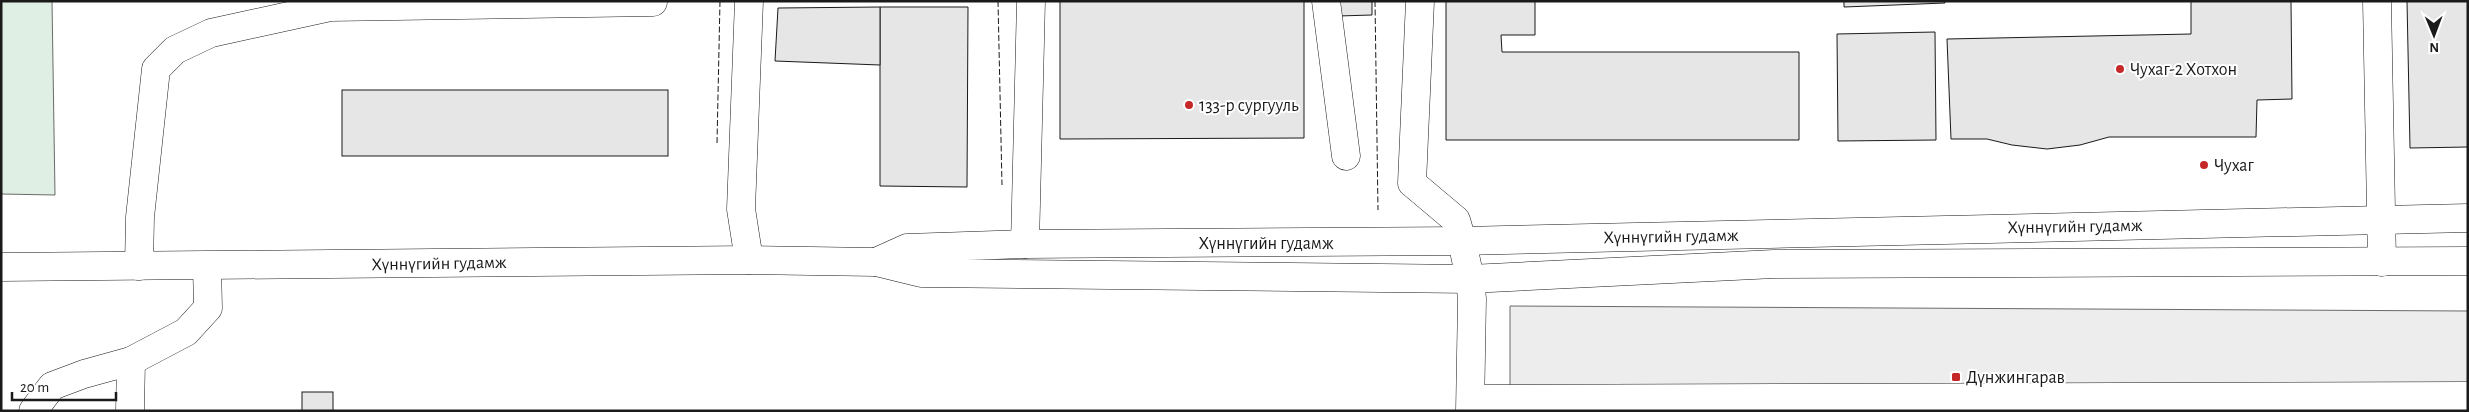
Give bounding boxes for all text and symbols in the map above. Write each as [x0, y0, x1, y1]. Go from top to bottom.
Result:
north arrow [2409, 10, 2459, 60]
text: N [2429, 40, 2439, 54]
place label: Чухаг-2 Хотхон [2130, 61, 2237, 79]
marker: Чухаг-2 Хотхон [2114, 63, 2126, 75]
place label: 133-р сургууль [1199, 97, 1299, 115]
marker: 133-р сургууль [1183, 99, 1195, 111]
place label: Чухаг [2214, 157, 2254, 175]
marker: Чухаг [2198, 159, 2210, 171]
street label: Хүннүгийн гудамж [2007, 217, 2143, 237]
street label: Хүннүгийн гудамж [1603, 227, 1739, 247]
street label: Хүннүгийн гудамж [1198, 235, 1334, 253]
street label: Хүннүгийн гудамж [371, 254, 507, 274]
place label: Дүнжингарав [1966, 369, 2065, 387]
scale bar [12, 370, 116, 402]
marker: Дүнжингарав [1950, 371, 1962, 383]
text: 20 m [20, 380, 49, 395]

